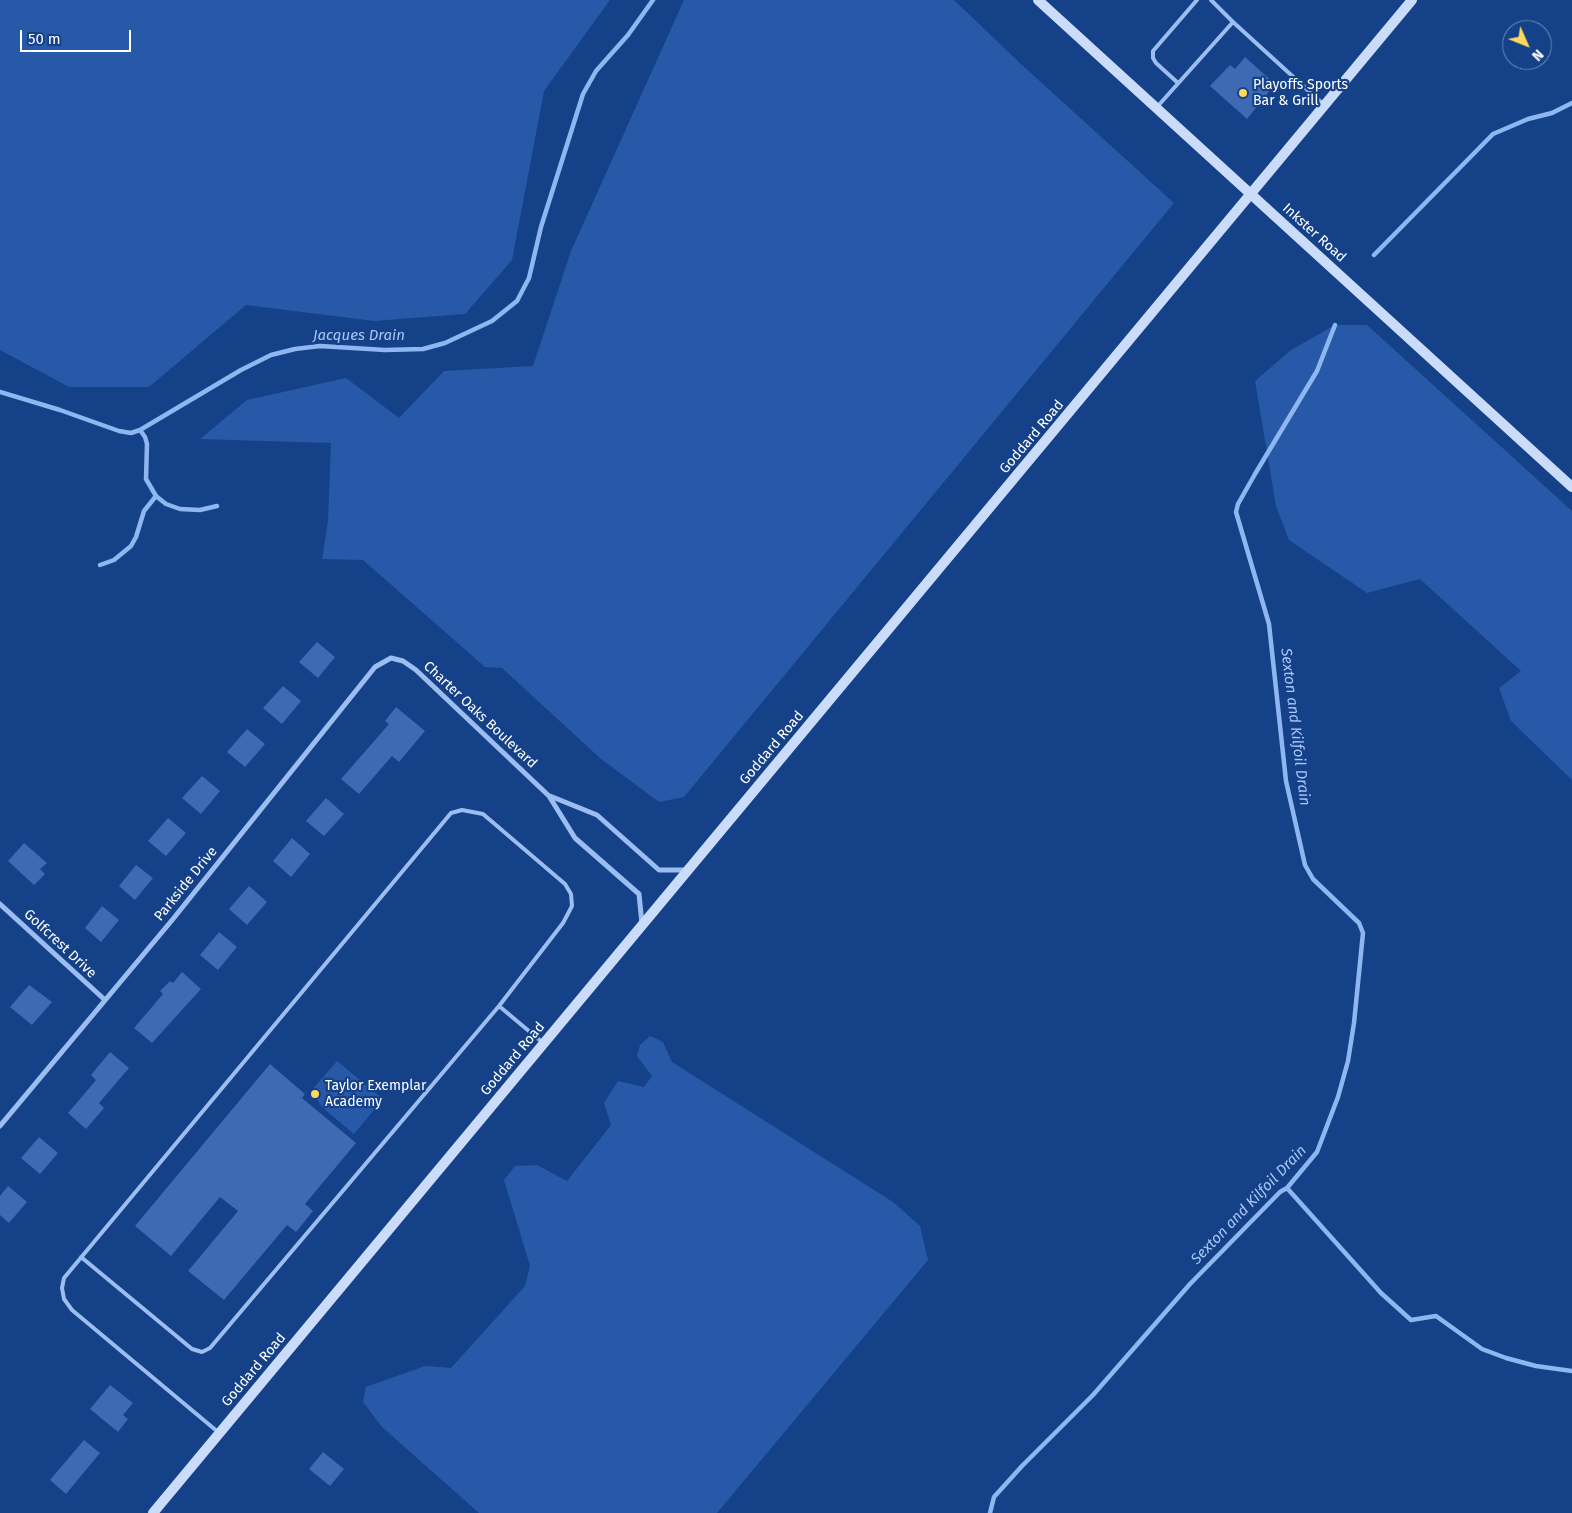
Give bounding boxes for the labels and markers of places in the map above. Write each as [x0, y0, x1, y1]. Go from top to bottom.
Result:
place label: Playoffs Sports Bar & Grill [1253, 77, 1348, 110]
marker: Playoffs Sports Bar & Grill [1237, 87, 1249, 99]
place label: Taylor Exemplar Academy [325, 1078, 426, 1110]
marker: Taylor Exemplar Academy [309, 1088, 321, 1100]

